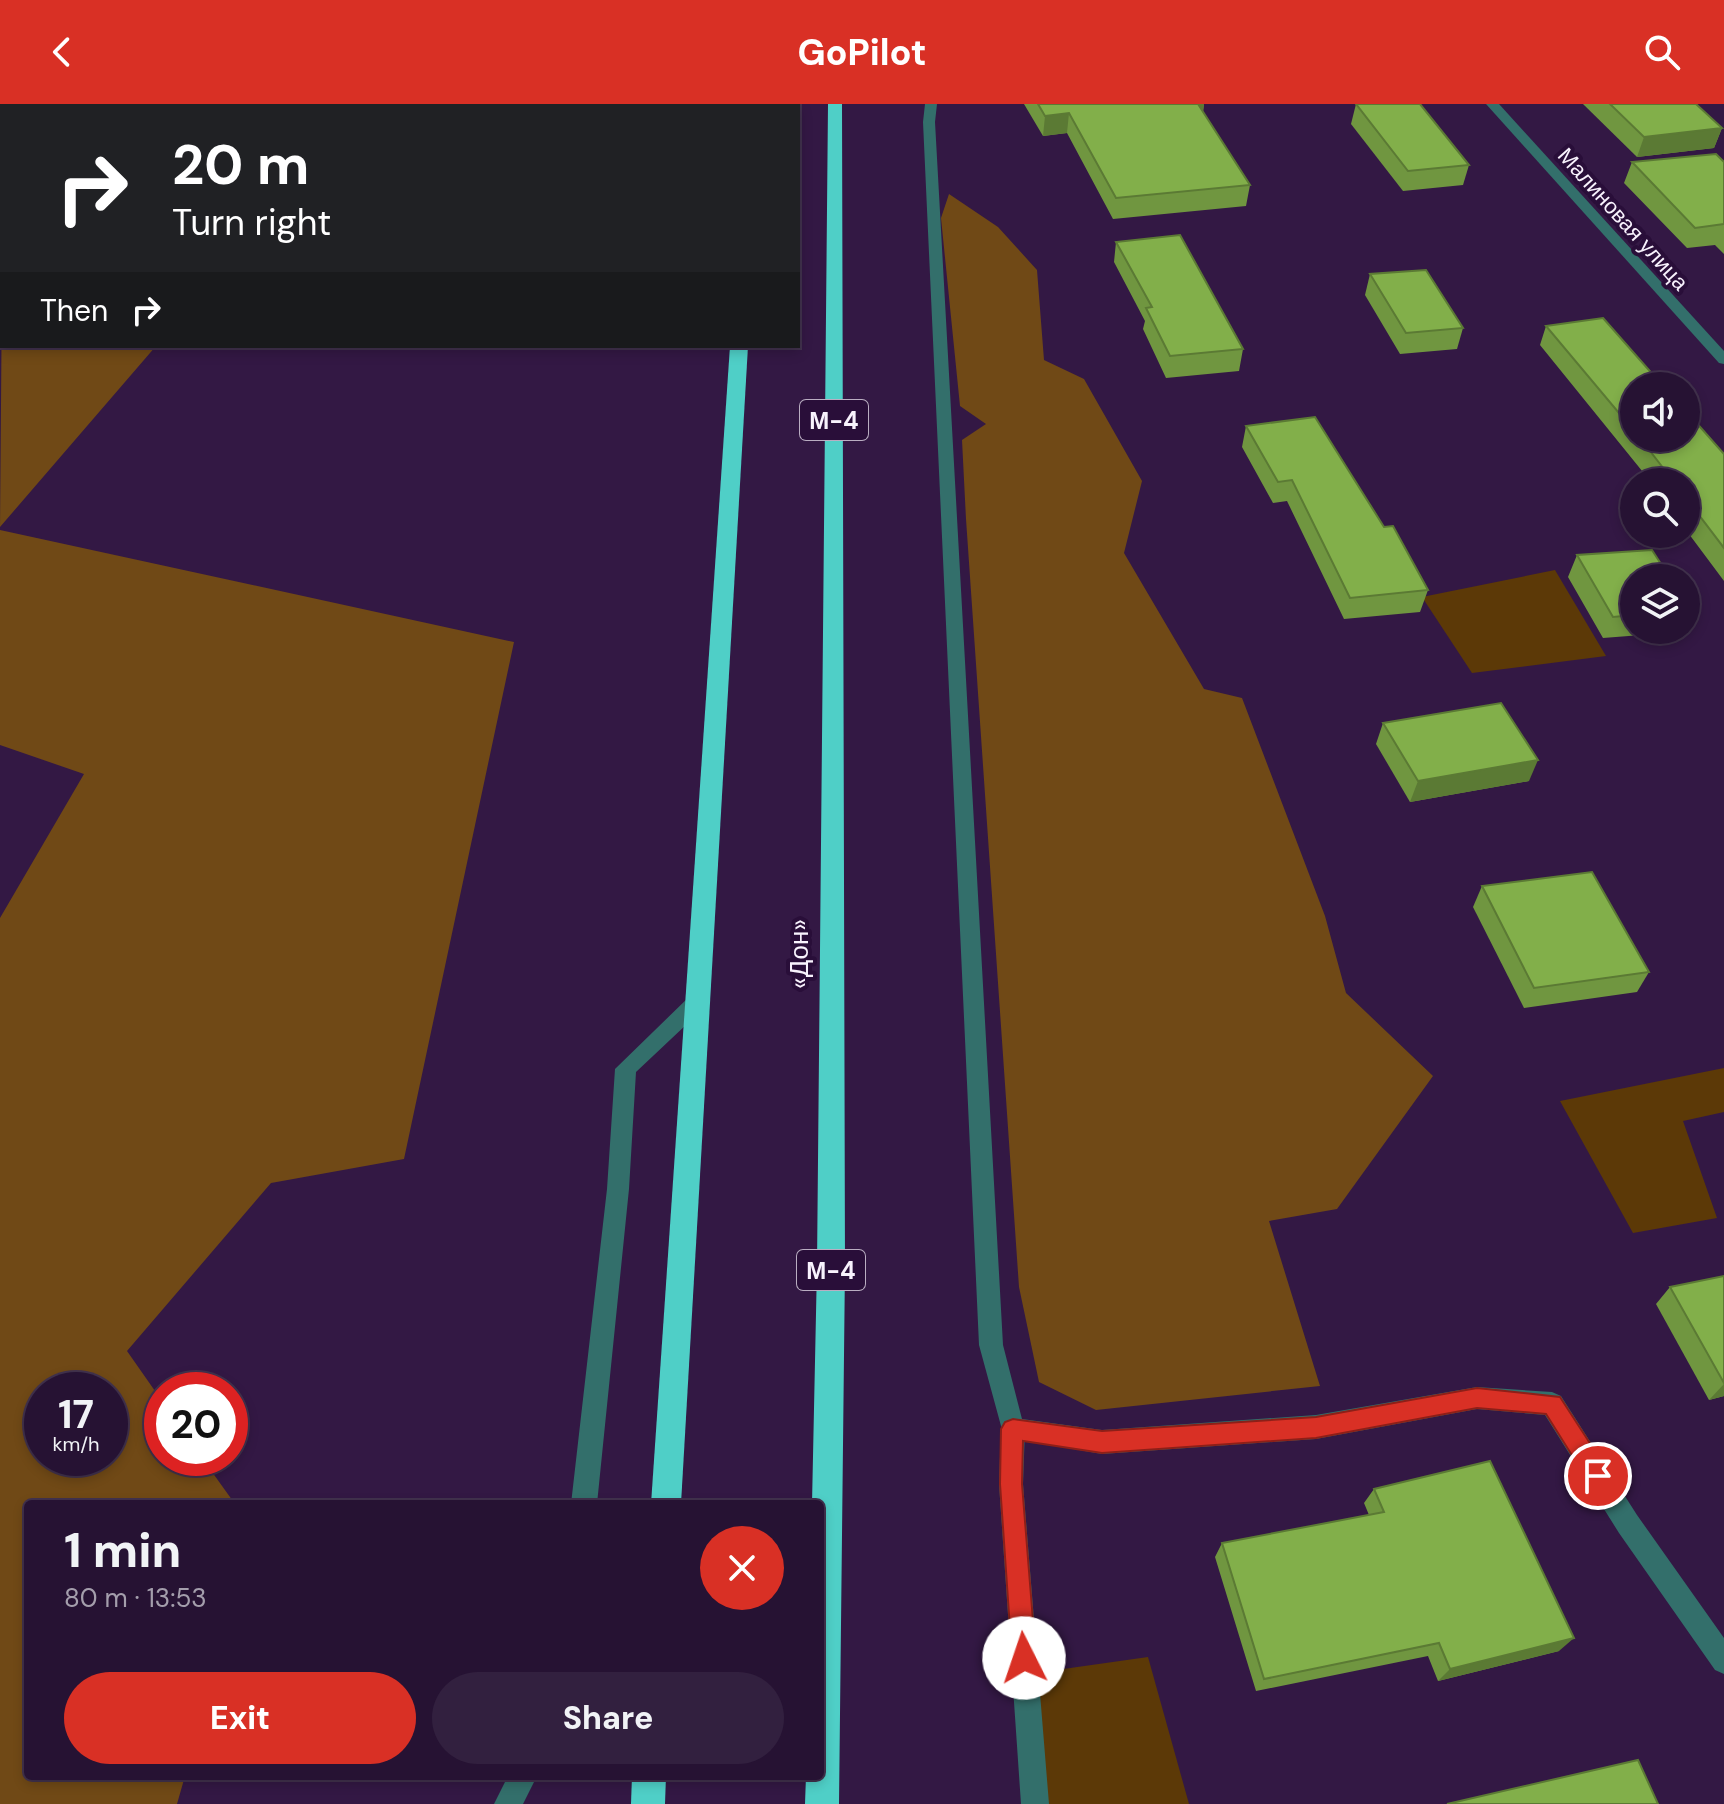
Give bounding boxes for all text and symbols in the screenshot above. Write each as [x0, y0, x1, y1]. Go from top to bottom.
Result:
text: GoPilot [797, 29, 927, 76]
icon: back [40, 30, 84, 74]
icon: search [1640, 30, 1684, 74]
text: 20 m [172, 128, 309, 201]
icon: right [40, 136, 144, 240]
street label: Малиновая улица [1551, 142, 1695, 297]
text: Turn right [172, 199, 331, 246]
icon: right [124, 288, 168, 332]
text: Then [40, 291, 108, 330]
map controls [1620, 372, 1700, 644]
button: sound [1620, 372, 1700, 452]
road number: М-4 [800, 400, 868, 440]
button: search [1620, 468, 1700, 548]
button: layers [1620, 564, 1700, 644]
street label: «Дон» [782, 919, 816, 989]
road number: М-4 [797, 1250, 865, 1290]
speed limit sign: 20 [144, 1372, 248, 1476]
text: 17 [58, 1388, 94, 1440]
text: km/h [52, 1431, 100, 1457]
pin [1564, 1442, 1632, 1510]
icon: arrive [1576, 1454, 1620, 1498]
text: 1 min [64, 1519, 181, 1582]
button: close [700, 1526, 784, 1610]
text: 80 m · 13:53 [64, 1581, 207, 1615]
position arrow [982, 1616, 1066, 1700]
button: Exit [64, 1672, 416, 1764]
button: Share [432, 1672, 784, 1764]

